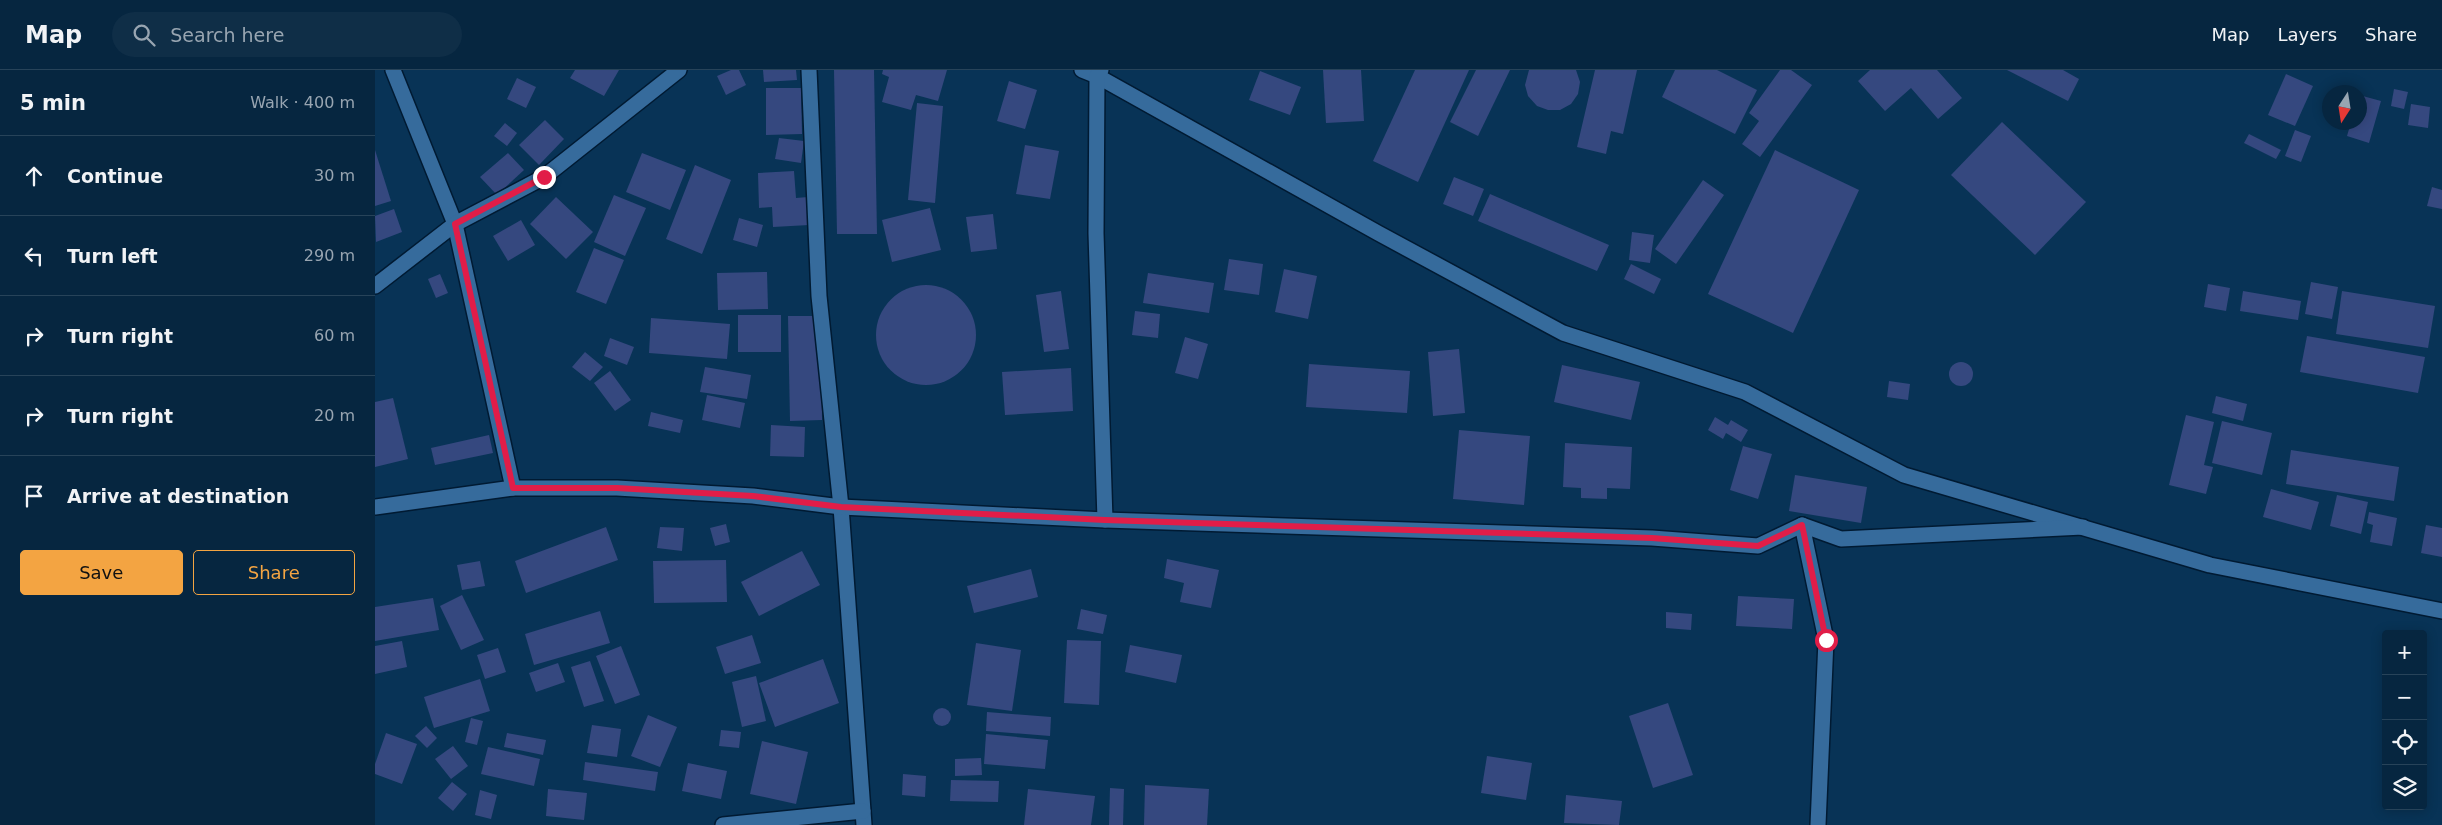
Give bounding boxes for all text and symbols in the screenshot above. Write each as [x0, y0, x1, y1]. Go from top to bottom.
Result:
search box [112, 12, 462, 57]
text: Map [25, 21, 82, 49]
icon: search [130, 21, 158, 49]
text: Search here [170, 24, 284, 46]
text: Map [2211, 24, 2249, 45]
text: Layers [2277, 24, 2337, 45]
text: Share [2365, 24, 2417, 45]
north arrow [2322, 85, 2367, 130]
text: 5 min [20, 91, 86, 115]
text: Walk · 400 m [250, 93, 355, 112]
icon: ahead [20, 162, 48, 190]
text: Continue [67, 165, 163, 187]
text: 30 m [314, 166, 355, 185]
route end [533, 166, 556, 189]
icon: left [20, 242, 48, 270]
text: Turn left [67, 245, 158, 267]
text: 290 m [304, 246, 355, 265]
icon: right [20, 322, 48, 350]
text: Turn right [67, 325, 173, 347]
text: 60 m [314, 326, 355, 345]
icon: right [20, 402, 48, 430]
text: Turn right [67, 405, 173, 427]
text: 20 m [314, 406, 355, 425]
icon: arrive [20, 482, 48, 510]
text: Arrive at destination [67, 485, 289, 507]
button: Save [20, 550, 183, 595]
button: Share [193, 550, 355, 595]
route start [1815, 629, 1838, 652]
map controls [2382, 630, 2427, 810]
button: + [2382, 630, 2427, 675]
button: − [2382, 675, 2427, 720]
button: locate [2382, 720, 2427, 765]
button: layers [2382, 765, 2427, 810]

